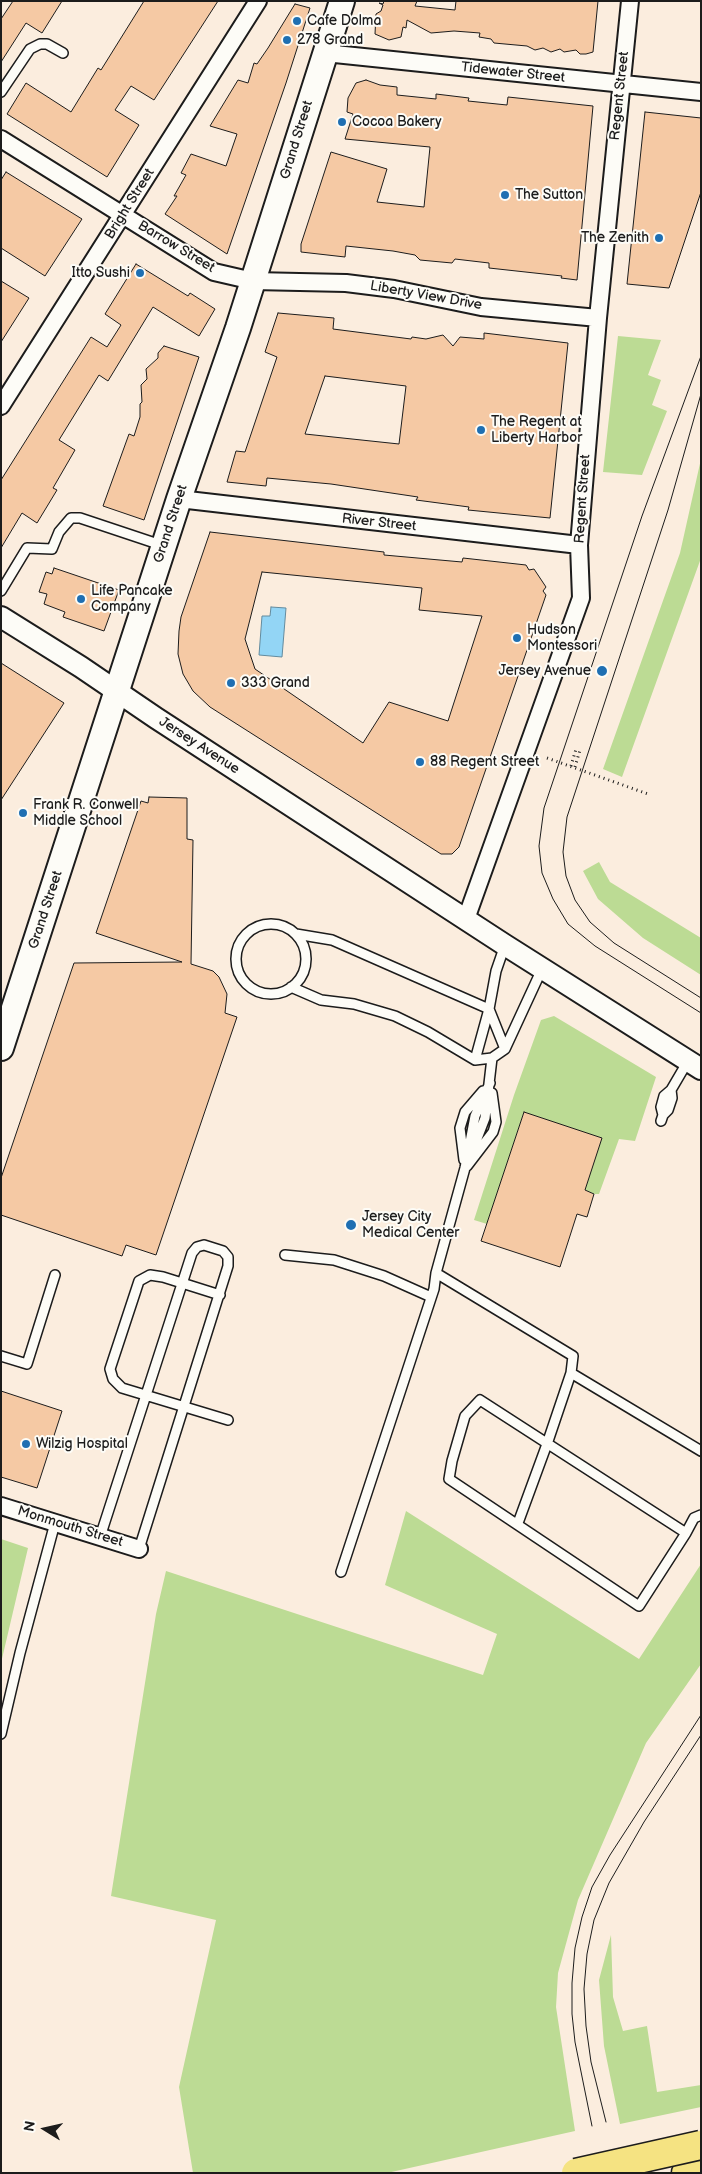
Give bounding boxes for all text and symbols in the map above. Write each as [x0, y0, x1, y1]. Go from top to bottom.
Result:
place label: Cafe Dolma [307, 13, 381, 29]
marker: Cafe Dolma [291, 15, 303, 27]
place label: 278 Grand [297, 32, 363, 48]
marker: 278 Grand [281, 34, 293, 46]
street label: Regent Street [607, 51, 633, 141]
street label: Tidewater Street [460, 59, 566, 87]
street label: Grand Street [277, 99, 317, 181]
place label: Cocoa Bakery [352, 114, 442, 130]
marker: Cocoa Bakery [336, 116, 348, 128]
street label: Bright Street [102, 166, 158, 242]
place label: The Sutton [515, 187, 583, 203]
marker: The Sutton [499, 189, 511, 201]
street label: Barrow Street [134, 217, 218, 277]
place label: The Zenith [581, 230, 649, 246]
marker: The Zenith [653, 232, 665, 244]
place label: Itto Sushi [72, 265, 130, 281]
marker: Itto Sushi [134, 267, 146, 279]
street label: Liberty View Drive [369, 278, 483, 314]
place label: The Regent at Liberty Harbor [491, 414, 582, 447]
marker: The Regent at Liberty Harbor [475, 424, 487, 436]
street label: Regent Street [572, 454, 594, 544]
street label: Grand Street [150, 483, 192, 565]
street label: River Street [341, 511, 417, 535]
place label: Life Pancake Company [91, 583, 173, 616]
marker: Life Pancake Company [75, 593, 87, 605]
place label: Hudson Montessori [527, 622, 597, 654]
marker: Hudson Montessori [511, 632, 523, 644]
place label: Jersey Avenue [498, 663, 591, 679]
marker: Jersey Avenue [595, 664, 609, 678]
place label: 333 Grand [241, 675, 310, 691]
marker: 333 Grand [225, 677, 237, 689]
street label: Jersey Avenue [156, 714, 242, 778]
place label: 88 Regent Street [430, 754, 539, 770]
marker: 88 Regent Street [414, 756, 426, 768]
place label: Frank R. Conwell Middle School [33, 797, 139, 830]
marker: Frank R. Conwell Middle School [17, 807, 29, 819]
street label: Grand Street [25, 869, 67, 951]
place label: Jersey City Medical Center [362, 1209, 459, 1242]
marker: Jersey City Medical Center [344, 1218, 358, 1232]
place label: Wilzig Hospital [36, 1436, 128, 1452]
marker: Wilzig Hospital [20, 1438, 32, 1450]
street label: Monmouth Street [15, 1503, 125, 1551]
north arrow [20, 2104, 70, 2154]
text: N [20, 2120, 39, 2133]

